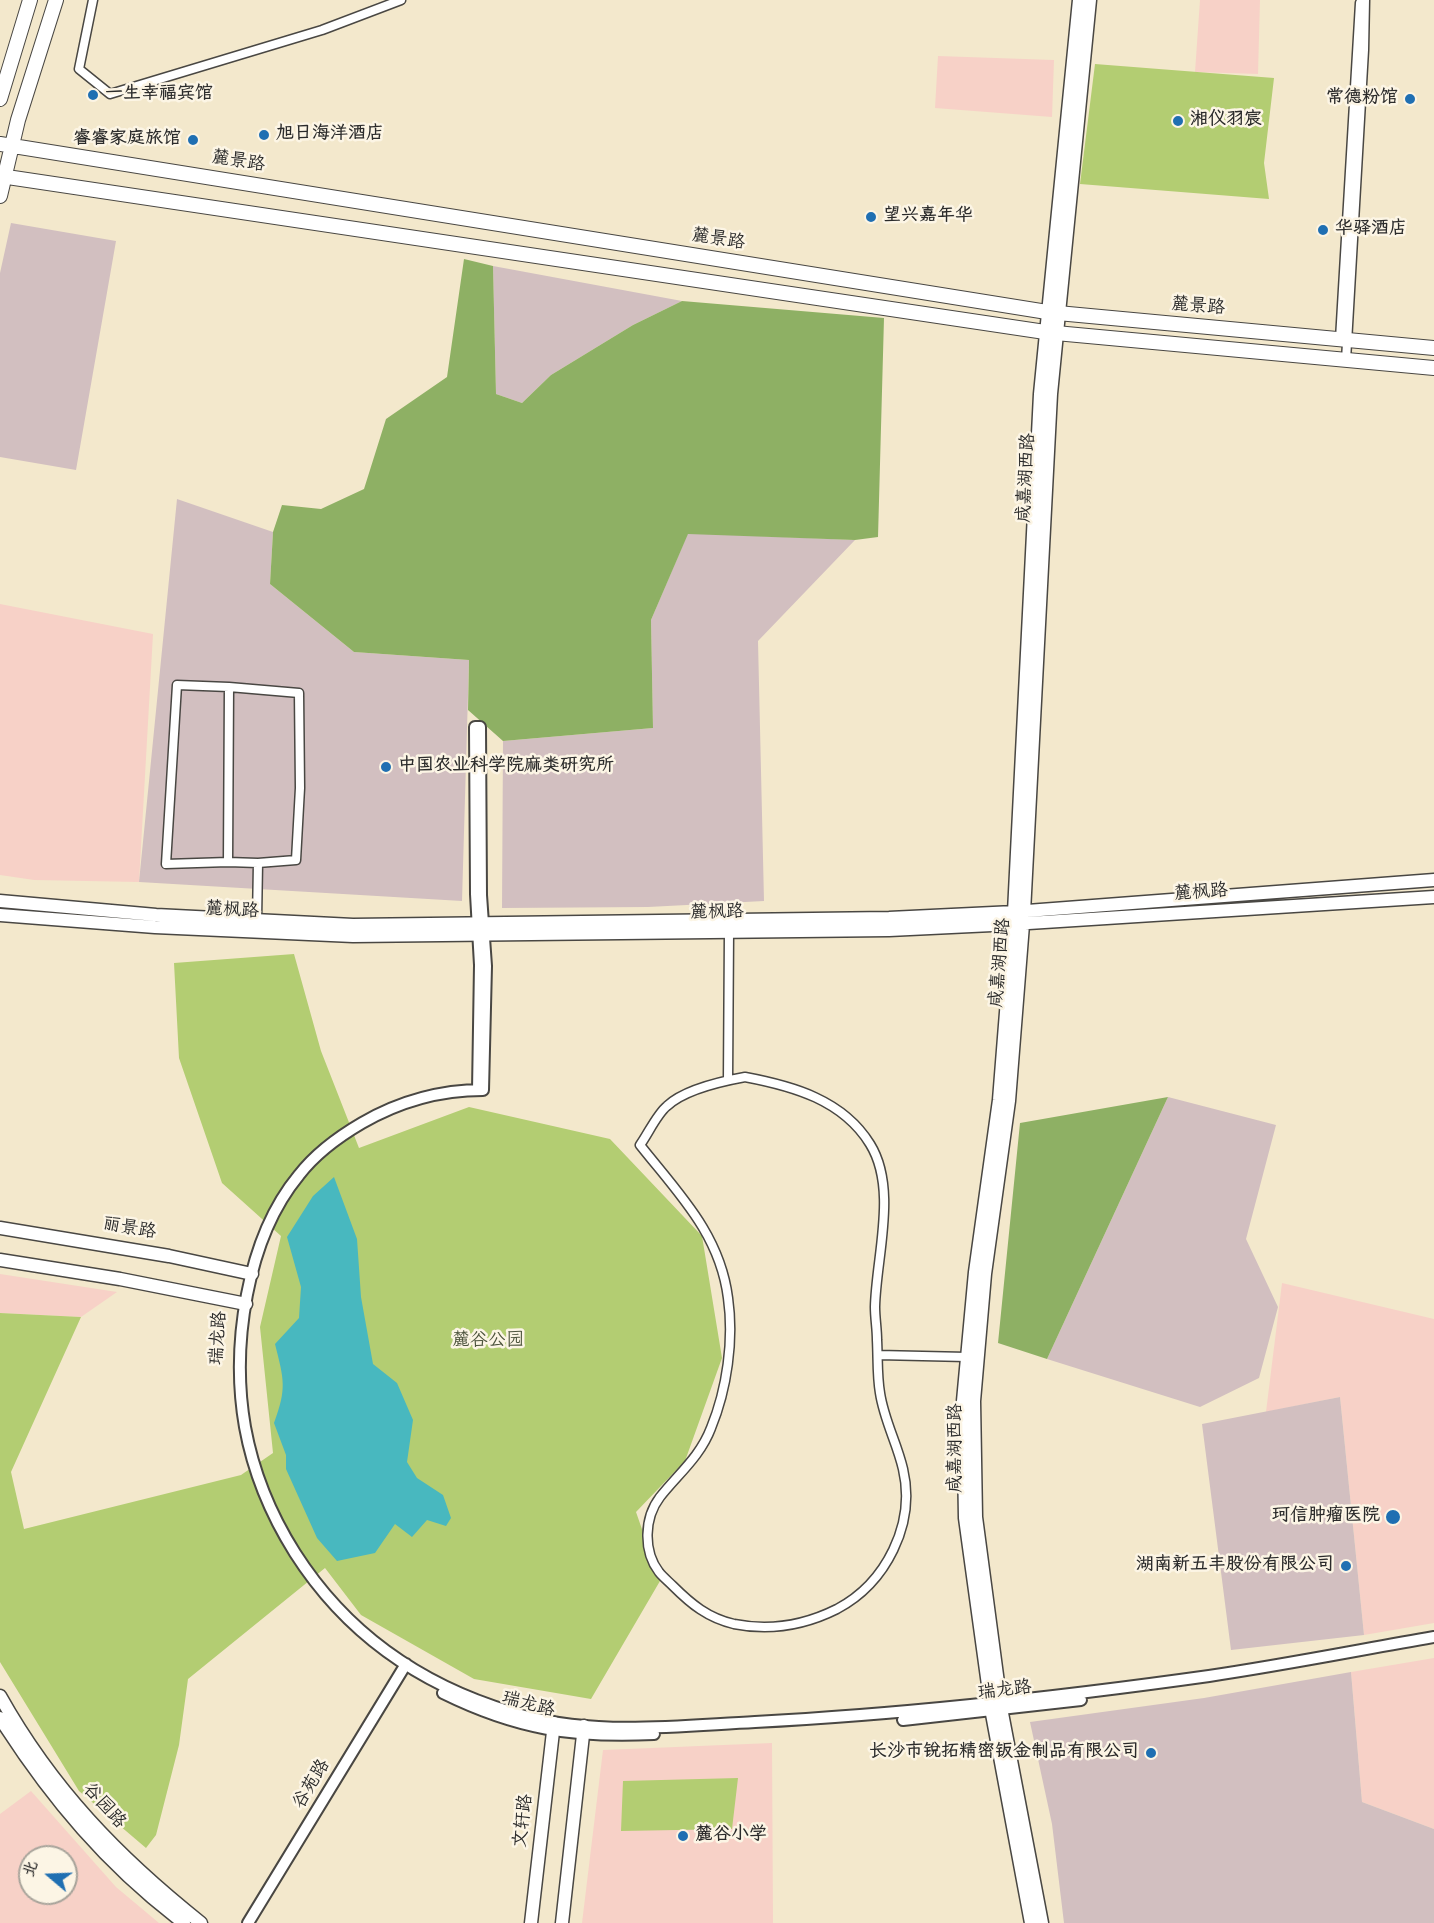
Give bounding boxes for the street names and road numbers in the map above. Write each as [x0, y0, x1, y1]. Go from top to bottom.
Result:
street label: 麓景路 [210, 148, 266, 178]
street label: 麓景路 [690, 226, 746, 256]
street label: 麓景路 [1170, 295, 1226, 321]
street label: 咸嘉湖西路 [1015, 432, 1041, 524]
street label: 麓枫路 [1173, 881, 1229, 907]
street label: 麓枫路 [204, 900, 260, 924]
street label: 麓枫路 [690, 903, 744, 925]
street label: 咸嘉湖西路 [987, 917, 1017, 1009]
street label: 丽景路 [101, 1215, 157, 1245]
street label: 瑞龙路 [207, 1310, 233, 1366]
street label: 咸嘉湖西路 [946, 1403, 968, 1493]
street label: 瑞龙路 [977, 1678, 1033, 1706]
street label: 瑞龙路 [499, 1689, 557, 1723]
street label: 谷苑路 [290, 1756, 336, 1814]
street label: 谷园路 [77, 1780, 129, 1834]
street label: 文轩路 [511, 1793, 539, 1849]

